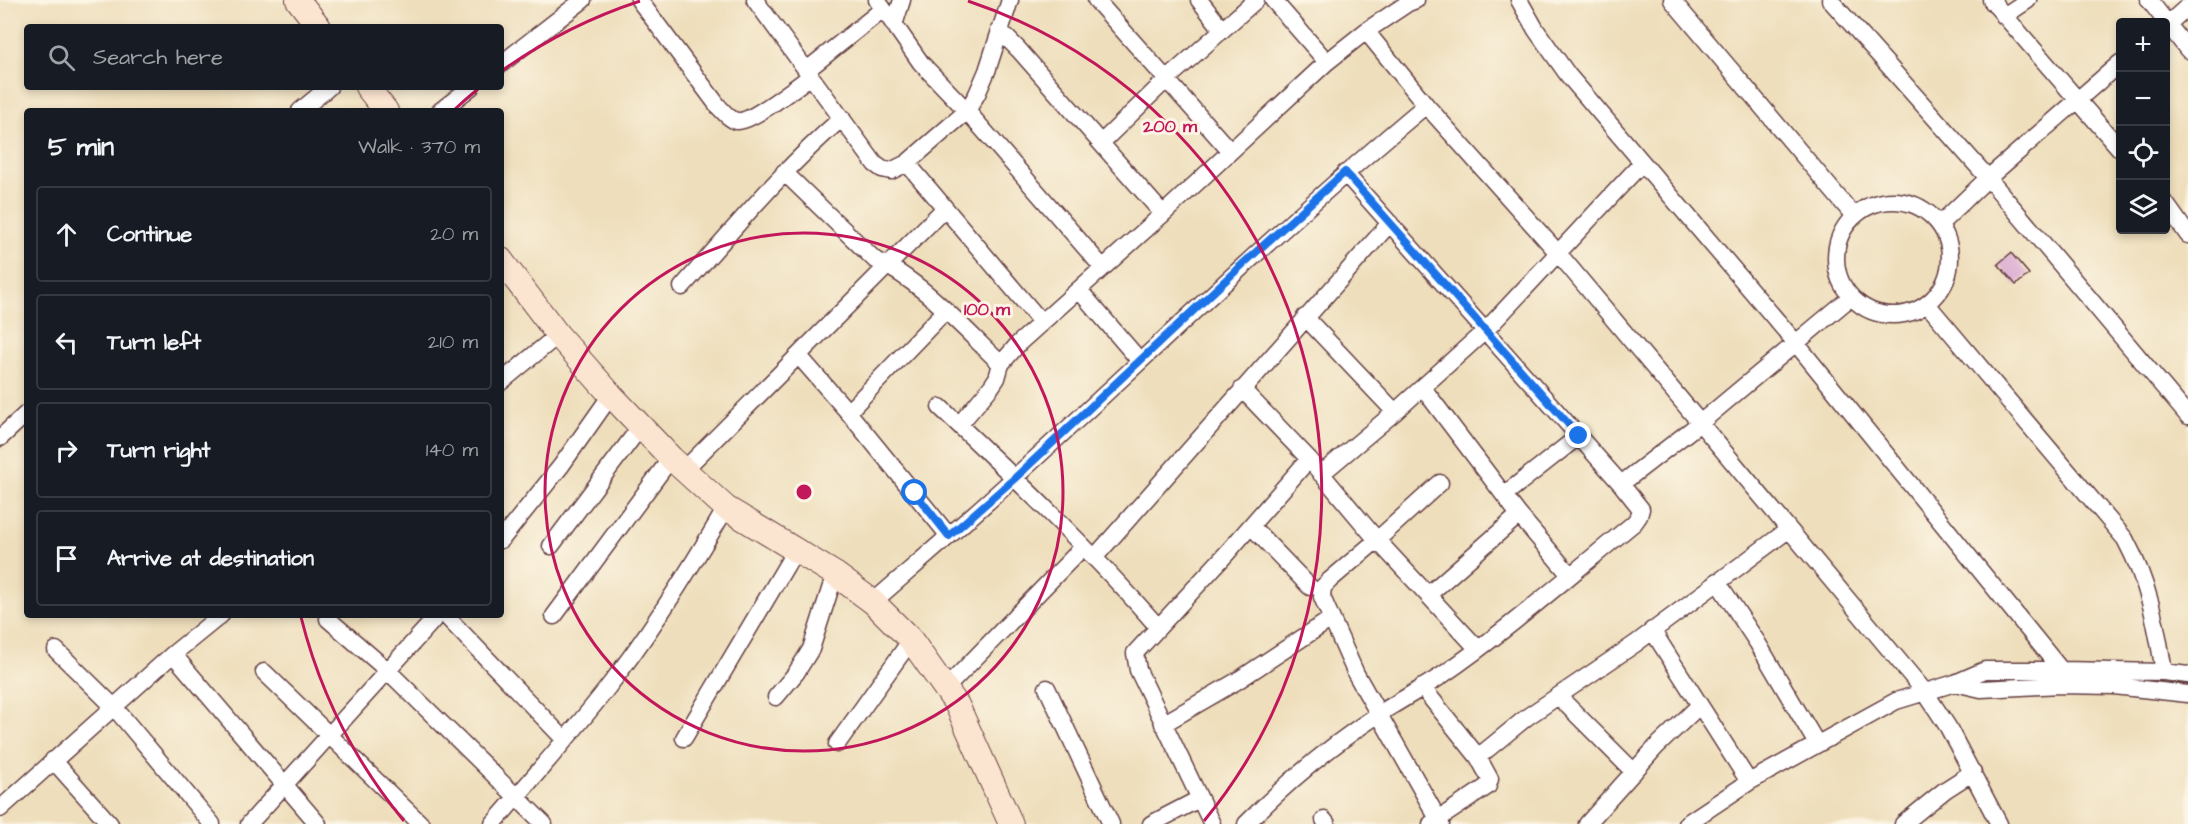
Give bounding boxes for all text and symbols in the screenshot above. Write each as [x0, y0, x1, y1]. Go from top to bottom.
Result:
map controls [2116, 18, 2170, 234]
button: + [2116, 18, 2170, 72]
search box [24, 24, 504, 90]
icon: search [45, 41, 78, 74]
text: Search here [93, 42, 223, 73]
button: − [2116, 72, 2170, 126]
text: 200 m [1142, 114, 1198, 139]
button: locate [2116, 126, 2170, 180]
text: 5 min [48, 129, 114, 165]
text: Walk · 370 m [358, 133, 480, 161]
button: layers [2116, 180, 2170, 234]
icon: ahead [50, 218, 83, 251]
text: Continue [107, 219, 192, 250]
text: 20 m [430, 220, 478, 248]
text: 100 m [964, 297, 1011, 322]
icon: left [50, 326, 83, 359]
text: Turn left [107, 327, 201, 358]
text: 210 m [428, 328, 478, 356]
route end [1565, 422, 1591, 448]
icon: right [50, 434, 83, 467]
text: Turn right [107, 435, 210, 466]
text: 140 m [426, 436, 478, 464]
route start [901, 479, 927, 505]
centre of rings [794, 482, 814, 502]
icon: arrive [50, 542, 83, 575]
text: Arrive at destination [107, 543, 314, 574]

